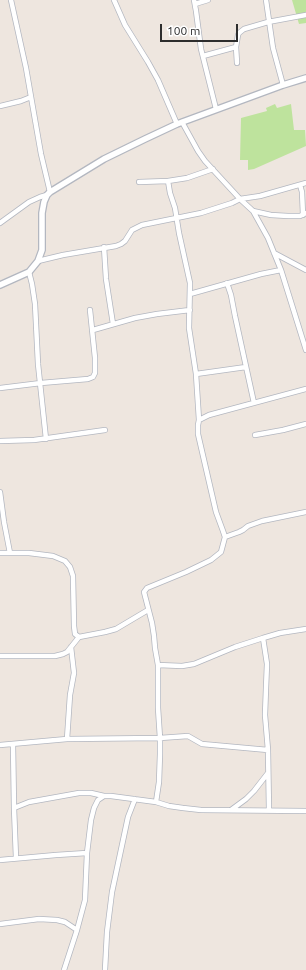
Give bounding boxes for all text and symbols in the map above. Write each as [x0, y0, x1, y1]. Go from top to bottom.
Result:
scale bar [162, 16, 240, 42]
text: 100 m [167, 24, 200, 37]

